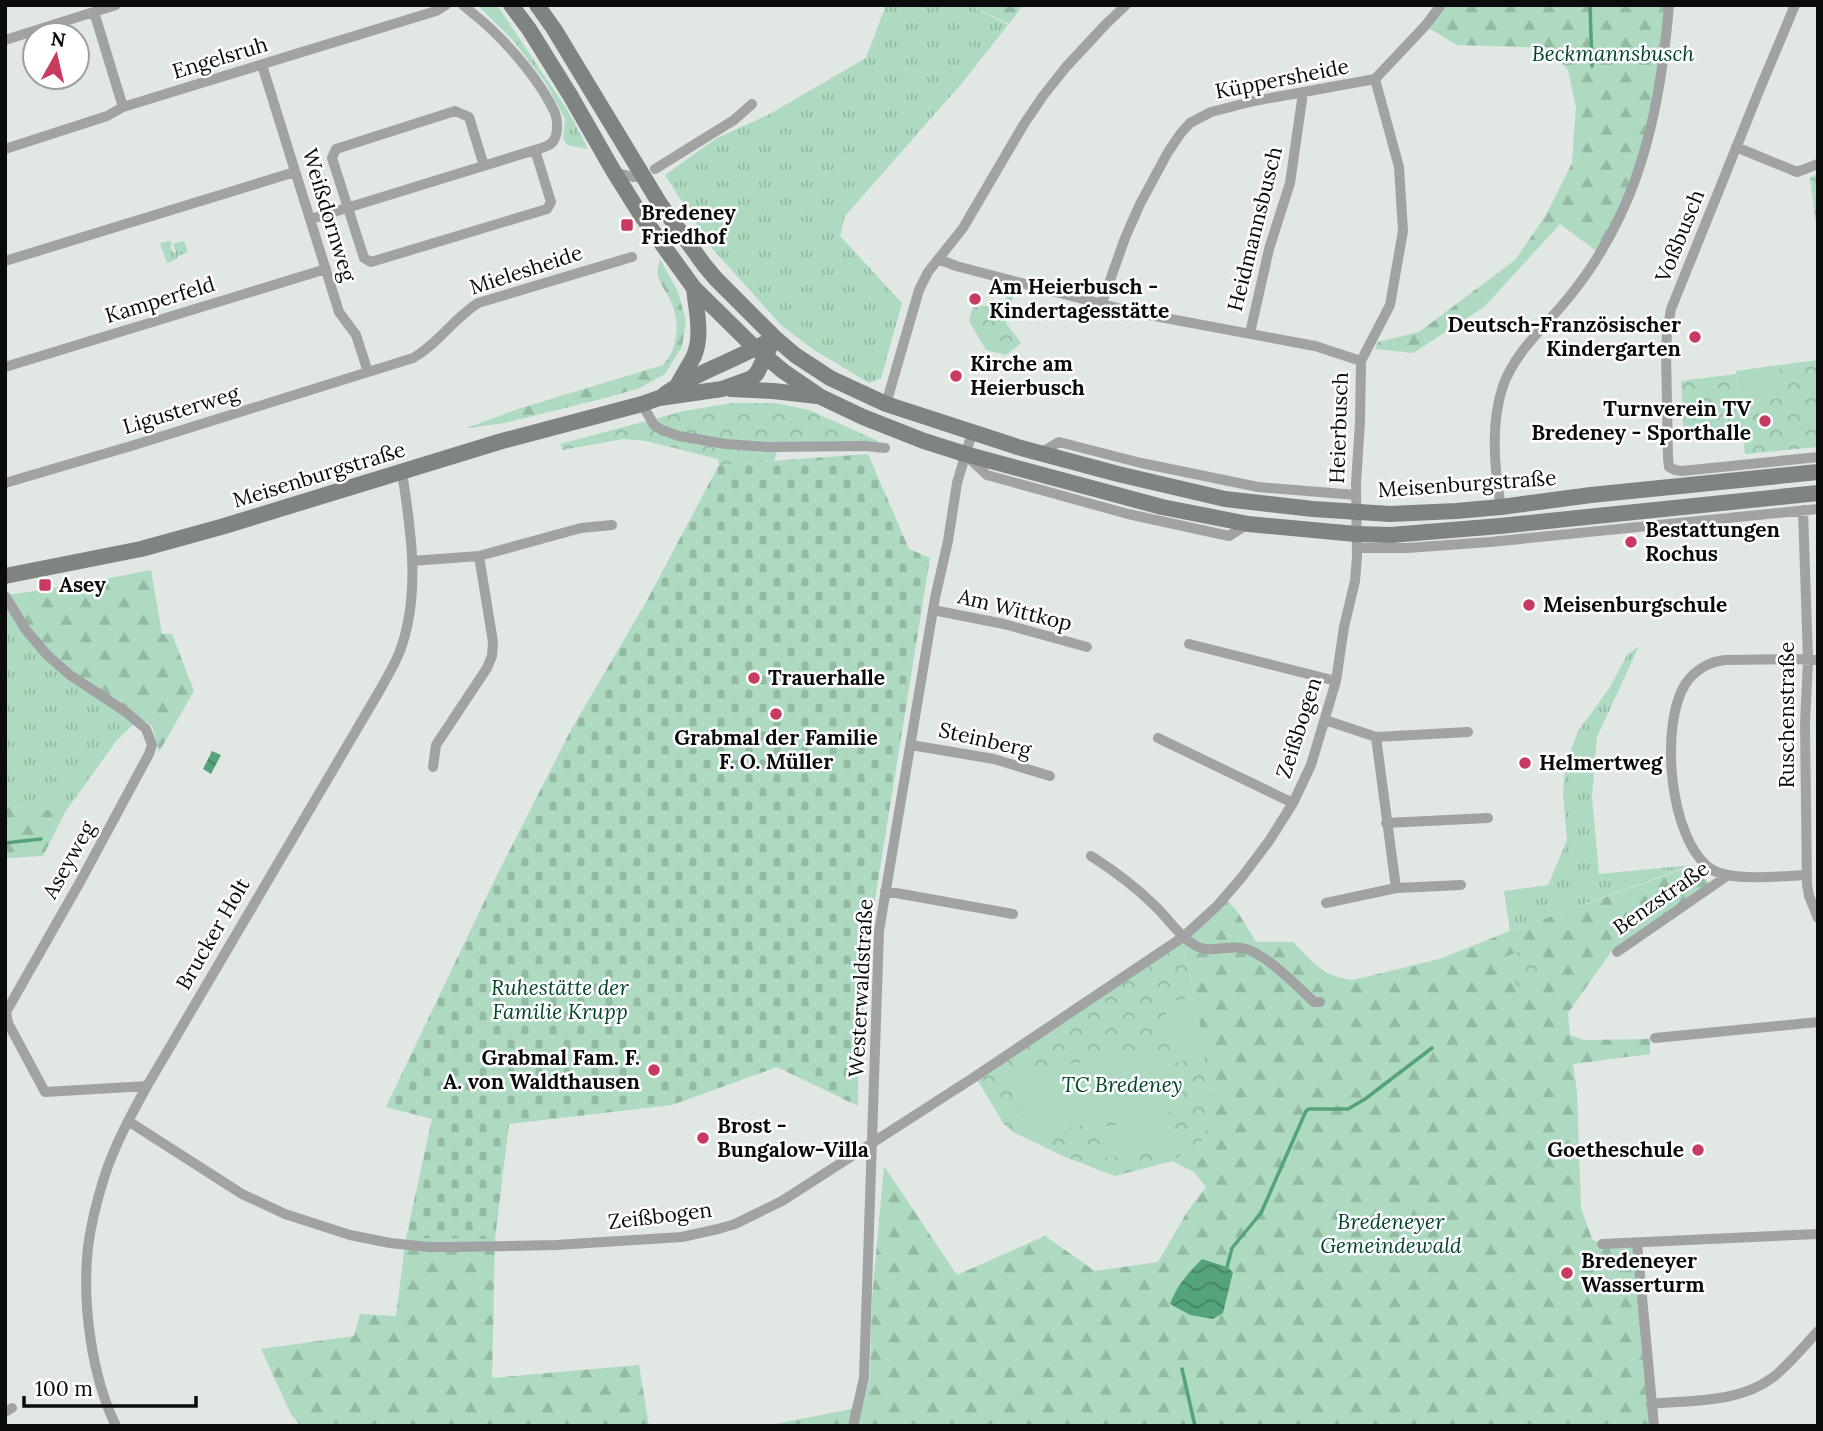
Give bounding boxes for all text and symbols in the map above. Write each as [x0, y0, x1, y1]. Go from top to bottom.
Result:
north arrow [21, 21, 91, 91]
text: N [49, 26, 68, 52]
street label: Engelsruh [169, 30, 271, 85]
park label: Beckmannsbusch [1532, 40, 1694, 67]
street label: Küppersheide [1213, 52, 1351, 105]
street label: Heidmannsbusch [1221, 144, 1288, 314]
street label: Weißdornweg [296, 145, 363, 285]
street label: Voßbusch [1648, 186, 1710, 287]
place label: Bredeney Friedhof [641, 199, 736, 250]
marker: Bredeney Friedhof [619, 217, 635, 233]
street label: Mielesheide [466, 239, 586, 300]
street label: Kamperfeld [102, 270, 218, 329]
place label: Am Heierbusch - Kindertagesstätte [989, 273, 1169, 324]
marker: Am Heierbusch - Kindertagesstätte [967, 291, 983, 307]
place label: Deutsch-Französischer Kindergarten [1448, 311, 1681, 362]
marker: Deutsch-Französischer Kindergarten [1687, 329, 1703, 345]
place label: Kirche am Heierbusch [970, 350, 1085, 401]
marker: Kirche am Heierbusch [948, 368, 964, 384]
street label: Heierbusch [1323, 372, 1354, 484]
street label: Ligusterweg [119, 379, 243, 440]
place label: Turnverein TV Bredeney - Sporthalle [1531, 395, 1751, 446]
marker: Turnverein TV Bredeney - Sporthalle [1757, 413, 1773, 429]
street label: Meisenburgstraße [229, 435, 408, 514]
street label: Meisenburgstraße [1377, 464, 1557, 503]
place label: Bestattungen Rochus [1645, 516, 1780, 567]
marker: Bestattungen Rochus [1623, 534, 1639, 550]
place label: Asey [59, 571, 106, 598]
marker: Asey [37, 577, 53, 593]
street label: Am Wittkop [954, 582, 1075, 637]
place label: Meisenburgschule [1543, 591, 1727, 618]
marker: Meisenburgschule [1521, 597, 1537, 613]
street label: Ruschenstraße [1773, 642, 1800, 788]
place label: Trauerhalle [768, 664, 885, 691]
marker: Trauerhalle [746, 670, 762, 686]
street label: Zeißbogen [1270, 674, 1328, 782]
marker: Grabmal der Familie F. O. Müller [768, 706, 784, 722]
street label: Steinberg [936, 716, 1034, 763]
place label: Grabmal der Familie F. O. Müller [674, 724, 878, 775]
place label: Helmertweg [1539, 749, 1664, 776]
marker: Helmertweg [1517, 755, 1533, 771]
street label: Aseyweg [36, 816, 101, 904]
street label: Benzstraße [1607, 855, 1714, 941]
street label: Brucker Holt [170, 872, 256, 995]
street label: Westerwaldstraße [842, 898, 879, 1078]
park label: Ruhestätte der Familie Krupp [491, 974, 629, 1025]
place label: Grabmal Fam. F. A. von Waldthausen [443, 1044, 640, 1095]
marker: Grabmal Fam. F. A. von Waldthausen [646, 1062, 662, 1078]
park label: TC Bredeney [1061, 1071, 1183, 1098]
place label: Brost - Bungalow-Villa [717, 1112, 869, 1163]
marker: Brost - Bungalow-Villa [695, 1130, 711, 1146]
place label: Goetheschule [1547, 1136, 1684, 1163]
marker: Goetheschule [1690, 1142, 1706, 1158]
street label: Zeißbogen [606, 1196, 714, 1235]
park label: Bredeneyer Gemeindewald [1320, 1208, 1462, 1259]
place label: Bredeneyer Wasserturm [1581, 1247, 1705, 1298]
marker: Bredeneyer Wasserturm [1559, 1265, 1575, 1281]
scale bar [24, 1364, 196, 1408]
text: 100 m [35, 1375, 93, 1402]

